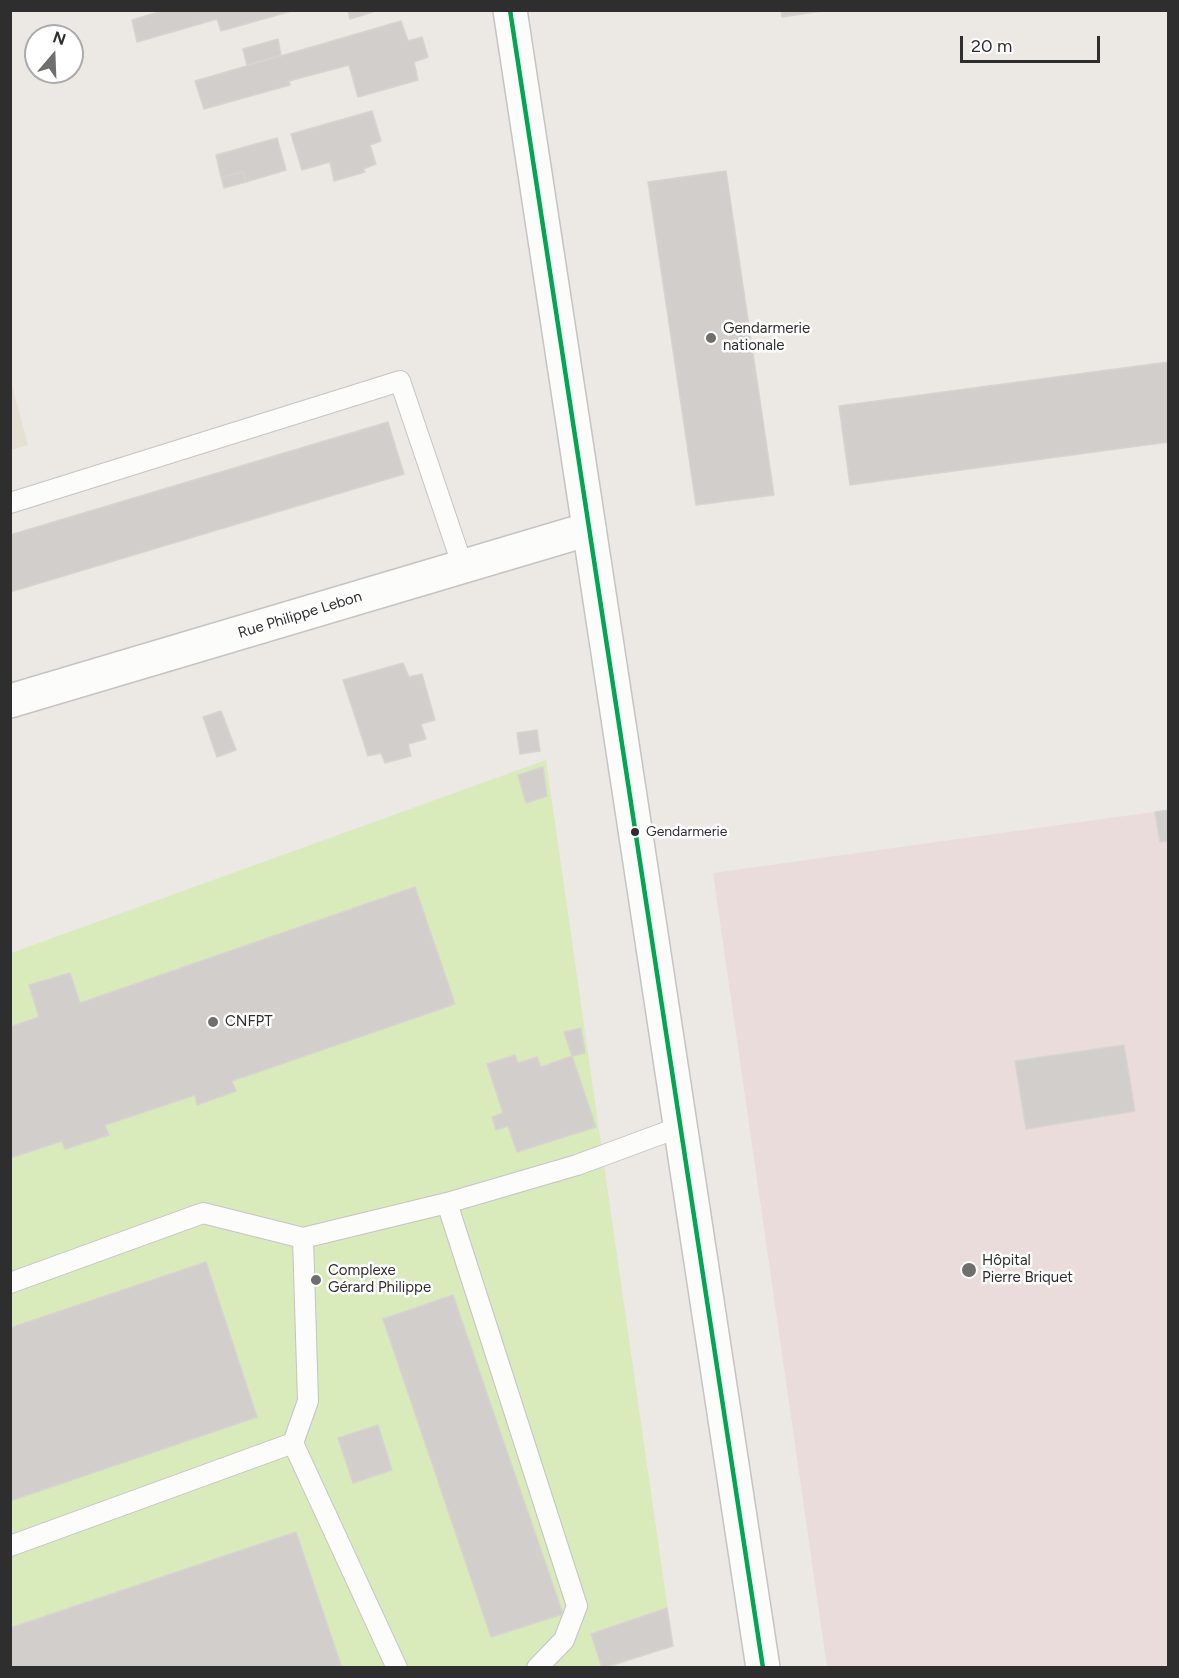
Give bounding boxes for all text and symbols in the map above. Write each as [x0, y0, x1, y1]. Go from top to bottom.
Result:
north arrow [24, 24, 84, 84]
scale bar [963, 24, 1102, 62]
text: N [50, 27, 68, 49]
text: 20 m [971, 35, 1012, 57]
place label: Gendarmerie nationale [723, 320, 810, 355]
marker: Gendarmerie nationale [704, 331, 718, 345]
street label: Rue Philippe Lebon [236, 588, 364, 642]
place label: Gendarmerie [646, 824, 727, 840]
marker: Gendarmerie [629, 826, 641, 838]
place label: CNFPT [225, 1013, 273, 1031]
marker: CNFPT [206, 1015, 220, 1029]
place label: Hôpital Pierre Briquet [982, 1252, 1073, 1287]
marker: Hôpital Pierre Briquet [960, 1261, 978, 1279]
place label: Complexe Gérard Philippe [328, 1262, 431, 1297]
marker: Complexe Gérard Philippe [309, 1273, 323, 1287]

